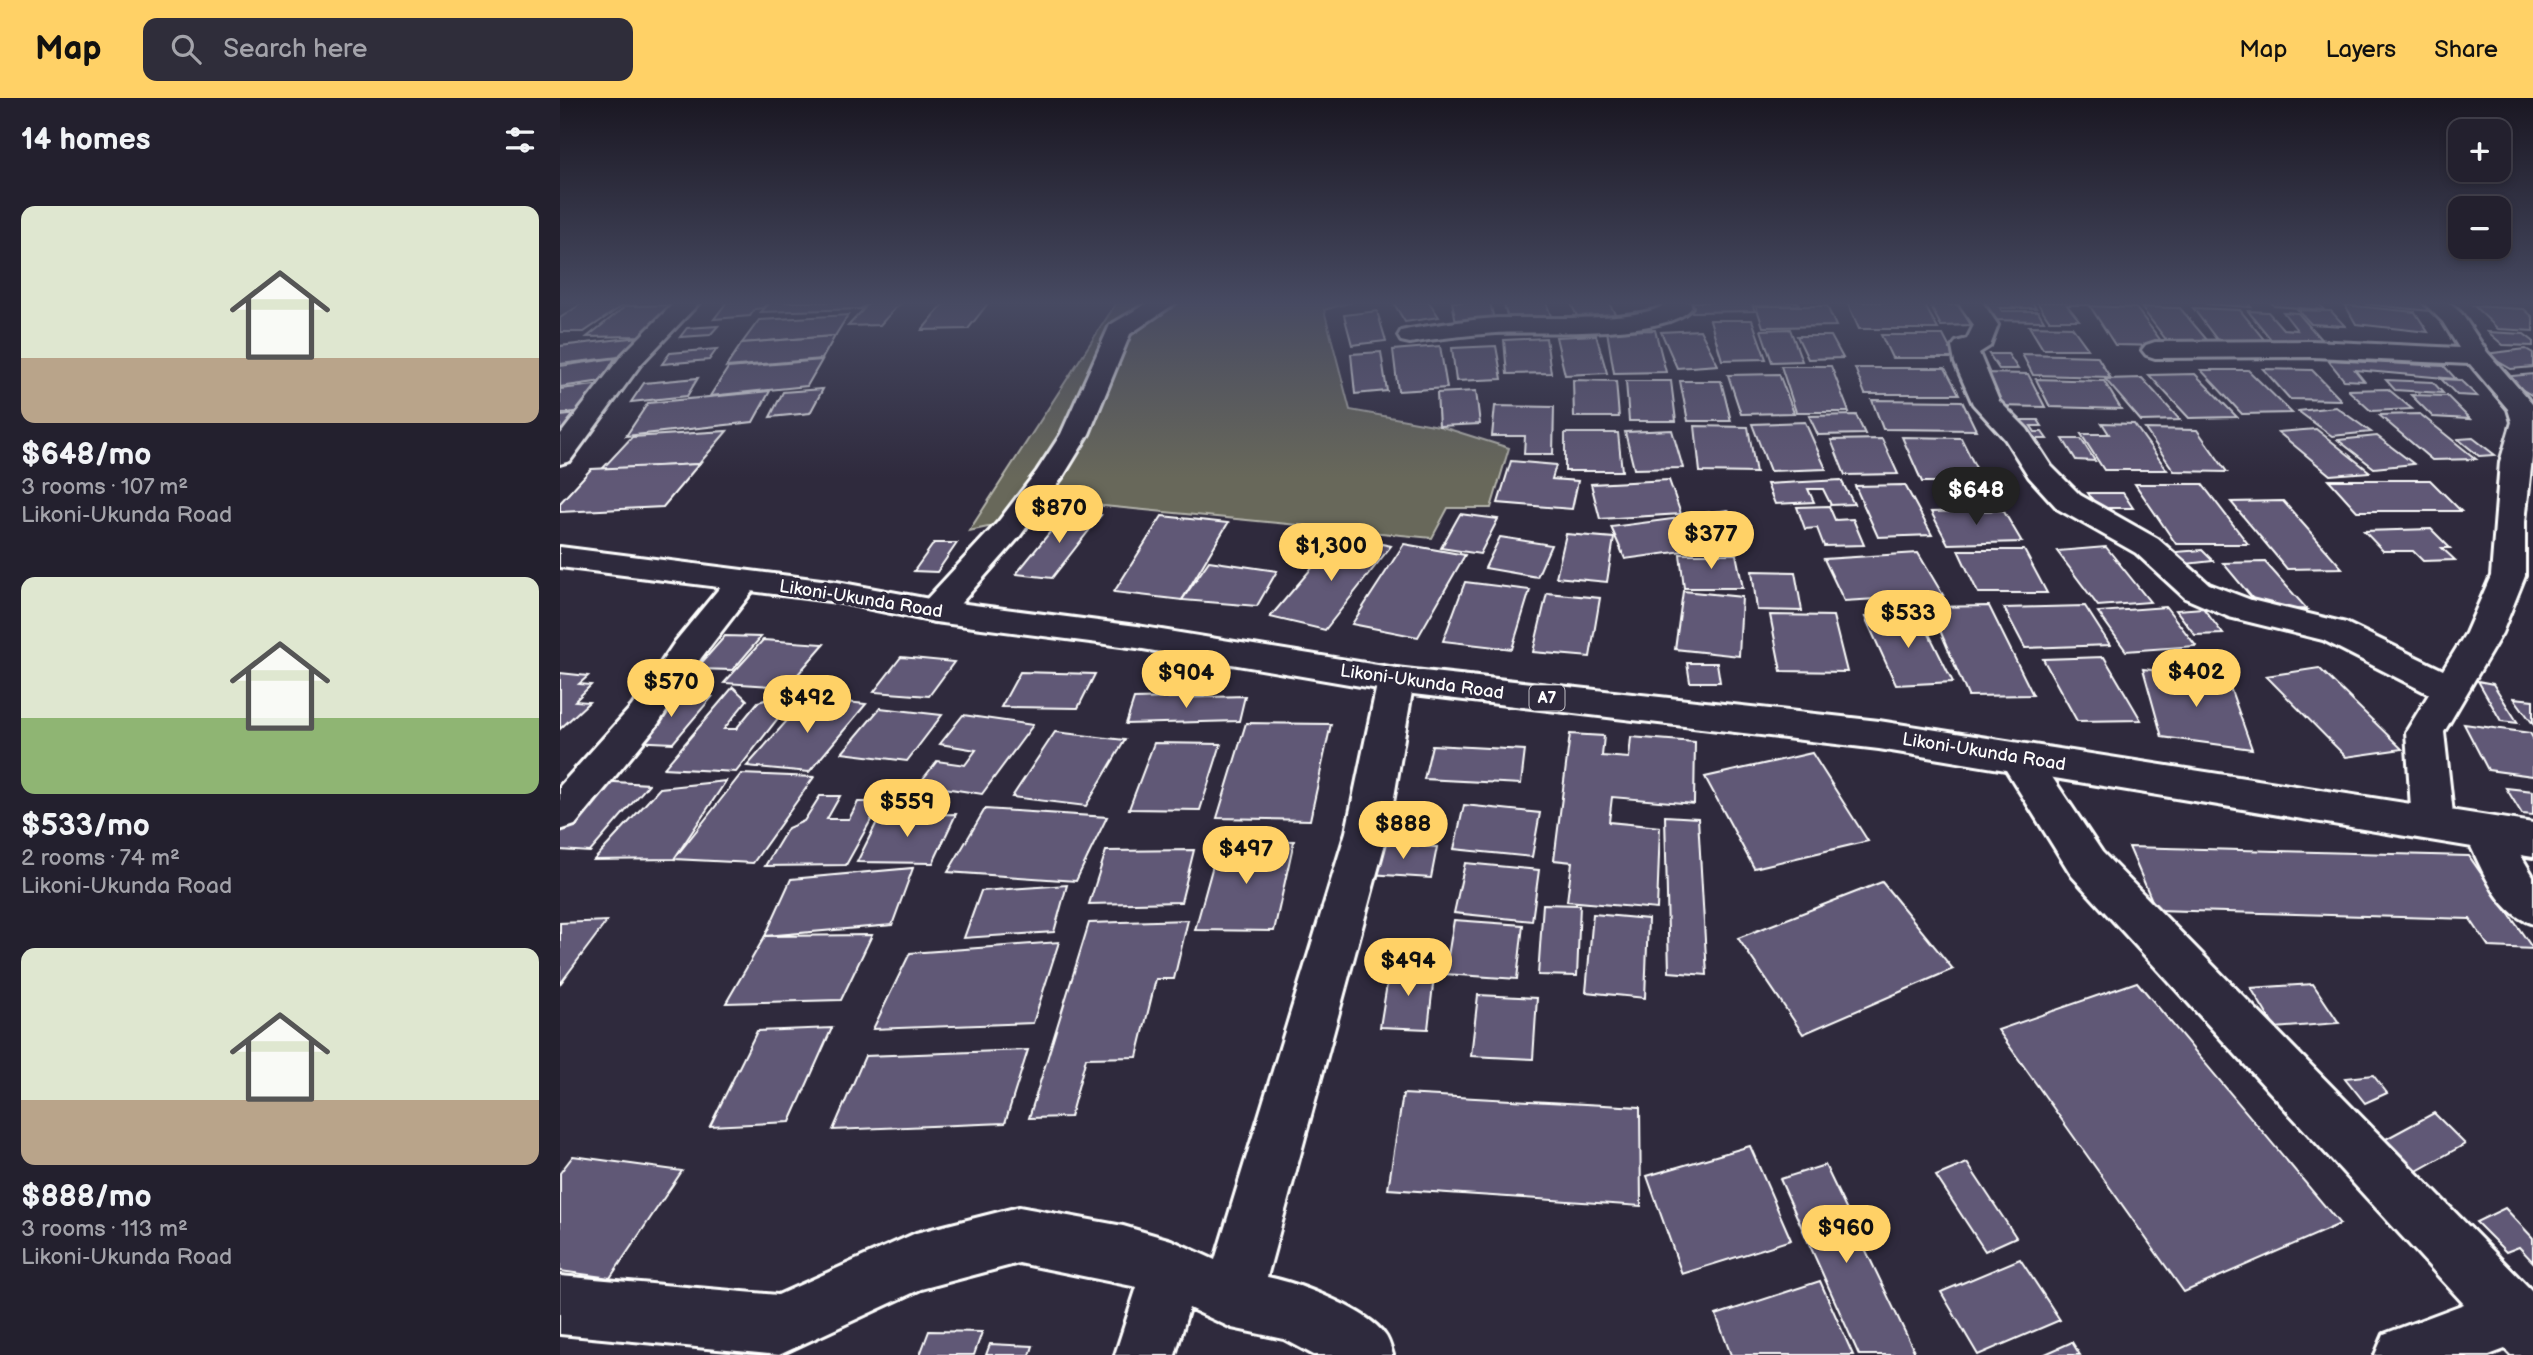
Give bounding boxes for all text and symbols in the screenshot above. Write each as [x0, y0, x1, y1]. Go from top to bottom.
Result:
search box [143, 18, 633, 81]
text: Map [35, 29, 101, 69]
icon: search [167, 30, 205, 68]
text: Search here [223, 34, 367, 65]
text: Map [2239, 35, 2287, 64]
text: Layers [2325, 35, 2396, 64]
text: Share [2434, 35, 2498, 64]
map controls [2448, 119, 2511, 259]
button: + [2448, 119, 2511, 182]
icon: filters [501, 121, 539, 159]
text: 14 homes [21, 122, 150, 158]
button: − [2448, 196, 2511, 259]
icon: home [217, 252, 343, 378]
text: $648/mo [21, 437, 151, 473]
pin: $648 [1935, 468, 2017, 527]
text: 3 rooms · 107 m² [21, 473, 188, 501]
text: $648 [1948, 476, 2004, 504]
pin: $870 [1018, 486, 1100, 545]
text: $870 [1031, 494, 1087, 522]
text: Likoni-Ukunda Road [21, 501, 232, 529]
pin: $377 [1670, 512, 1752, 571]
text: $377 [1684, 520, 1738, 548]
pin: $1,300 [1274, 524, 1388, 583]
text: $1,300 [1295, 532, 1367, 560]
street label: Likoni-Ukunda Road [778, 576, 944, 622]
pin: $533 [1867, 590, 1949, 650]
text: $533 [1880, 599, 1936, 627]
icon: home [217, 623, 343, 749]
pin: $904 [1145, 650, 1227, 710]
pin: $402 [2155, 650, 2237, 709]
text: $402 [2168, 658, 2224, 686]
text: $904 [1158, 659, 1214, 687]
pin: $570 [630, 660, 712, 719]
street label: Likoni-Ukunda Road [1339, 660, 1505, 704]
text: $570 [643, 668, 699, 696]
pin: $492 [766, 676, 848, 735]
text: $492 [779, 684, 835, 712]
road number: A7 [1530, 685, 1564, 710]
street label: Likoni-Ukunda Road [1901, 729, 2067, 775]
pin: $559 [866, 780, 948, 839]
text: $559 [879, 788, 935, 816]
pin: $888 [1362, 802, 1444, 861]
text: $533/mo [21, 808, 150, 844]
text: $888 [1375, 810, 1431, 838]
pin: $497 [1205, 826, 1287, 886]
text: $497 [1219, 835, 1273, 863]
text: 2 rooms · 74 m² [21, 844, 180, 872]
text: Likoni-Ukunda Road [21, 872, 232, 900]
pin: $494 [1367, 939, 1449, 998]
text: $494 [1380, 947, 1436, 975]
icon: home [217, 994, 343, 1120]
text: $888/mo [21, 1179, 152, 1215]
pin: $960 [1805, 1206, 1887, 1265]
text: $960 [1818, 1214, 1874, 1242]
text: 3 rooms · 113 m² [21, 1215, 188, 1243]
text: Likoni-Ukunda Road [21, 1243, 232, 1271]

